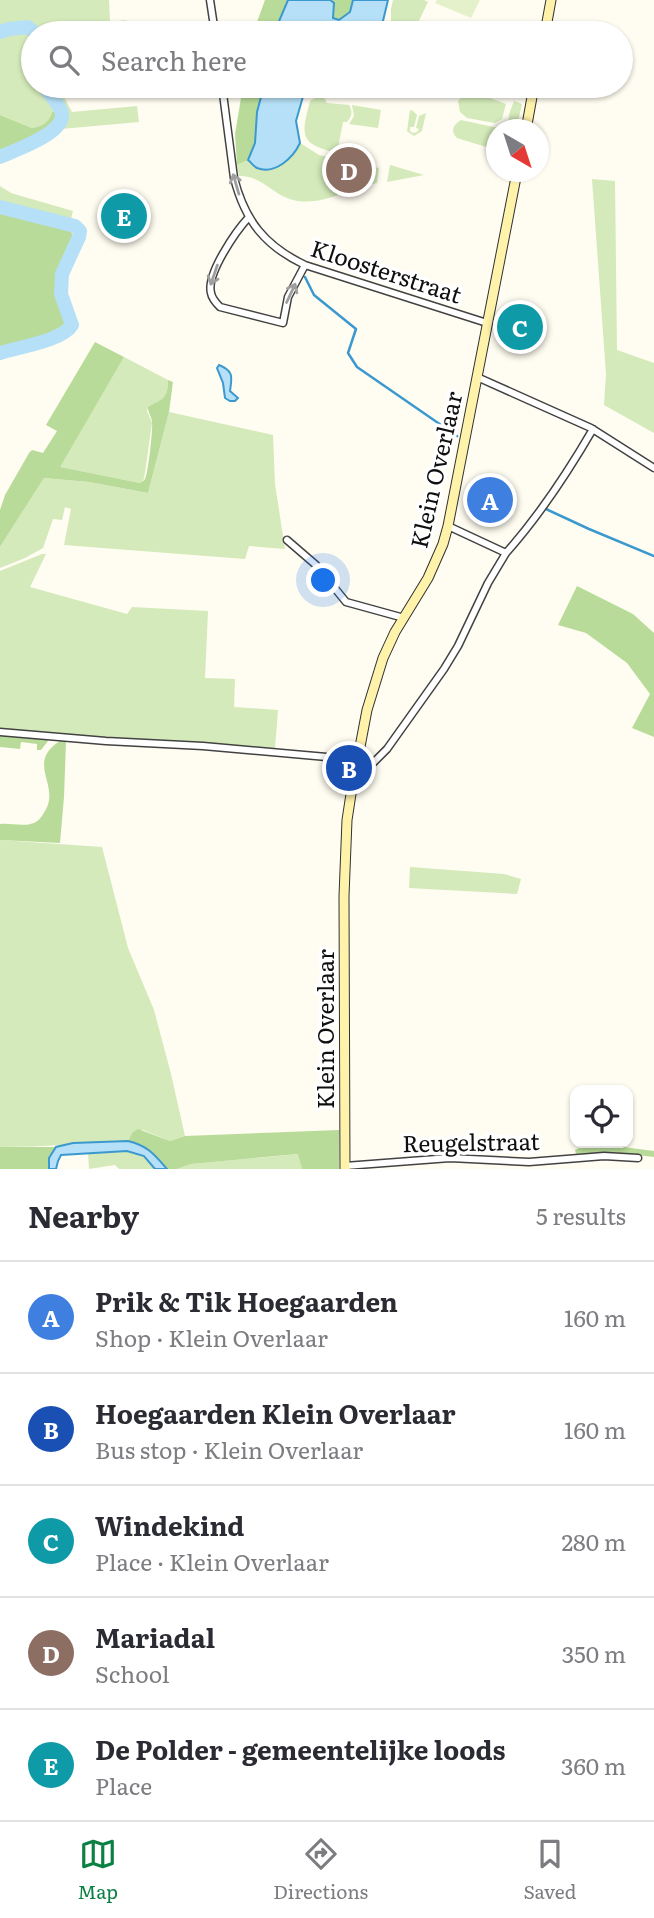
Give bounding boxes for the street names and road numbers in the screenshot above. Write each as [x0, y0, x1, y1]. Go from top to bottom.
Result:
street label: Kloosterstraat [307, 230, 467, 311]
street label: Klein Overlaar [401, 388, 470, 551]
street label: Klein Overlaar [307, 949, 341, 1109]
street label: Reugelstraat [402, 1123, 541, 1159]

